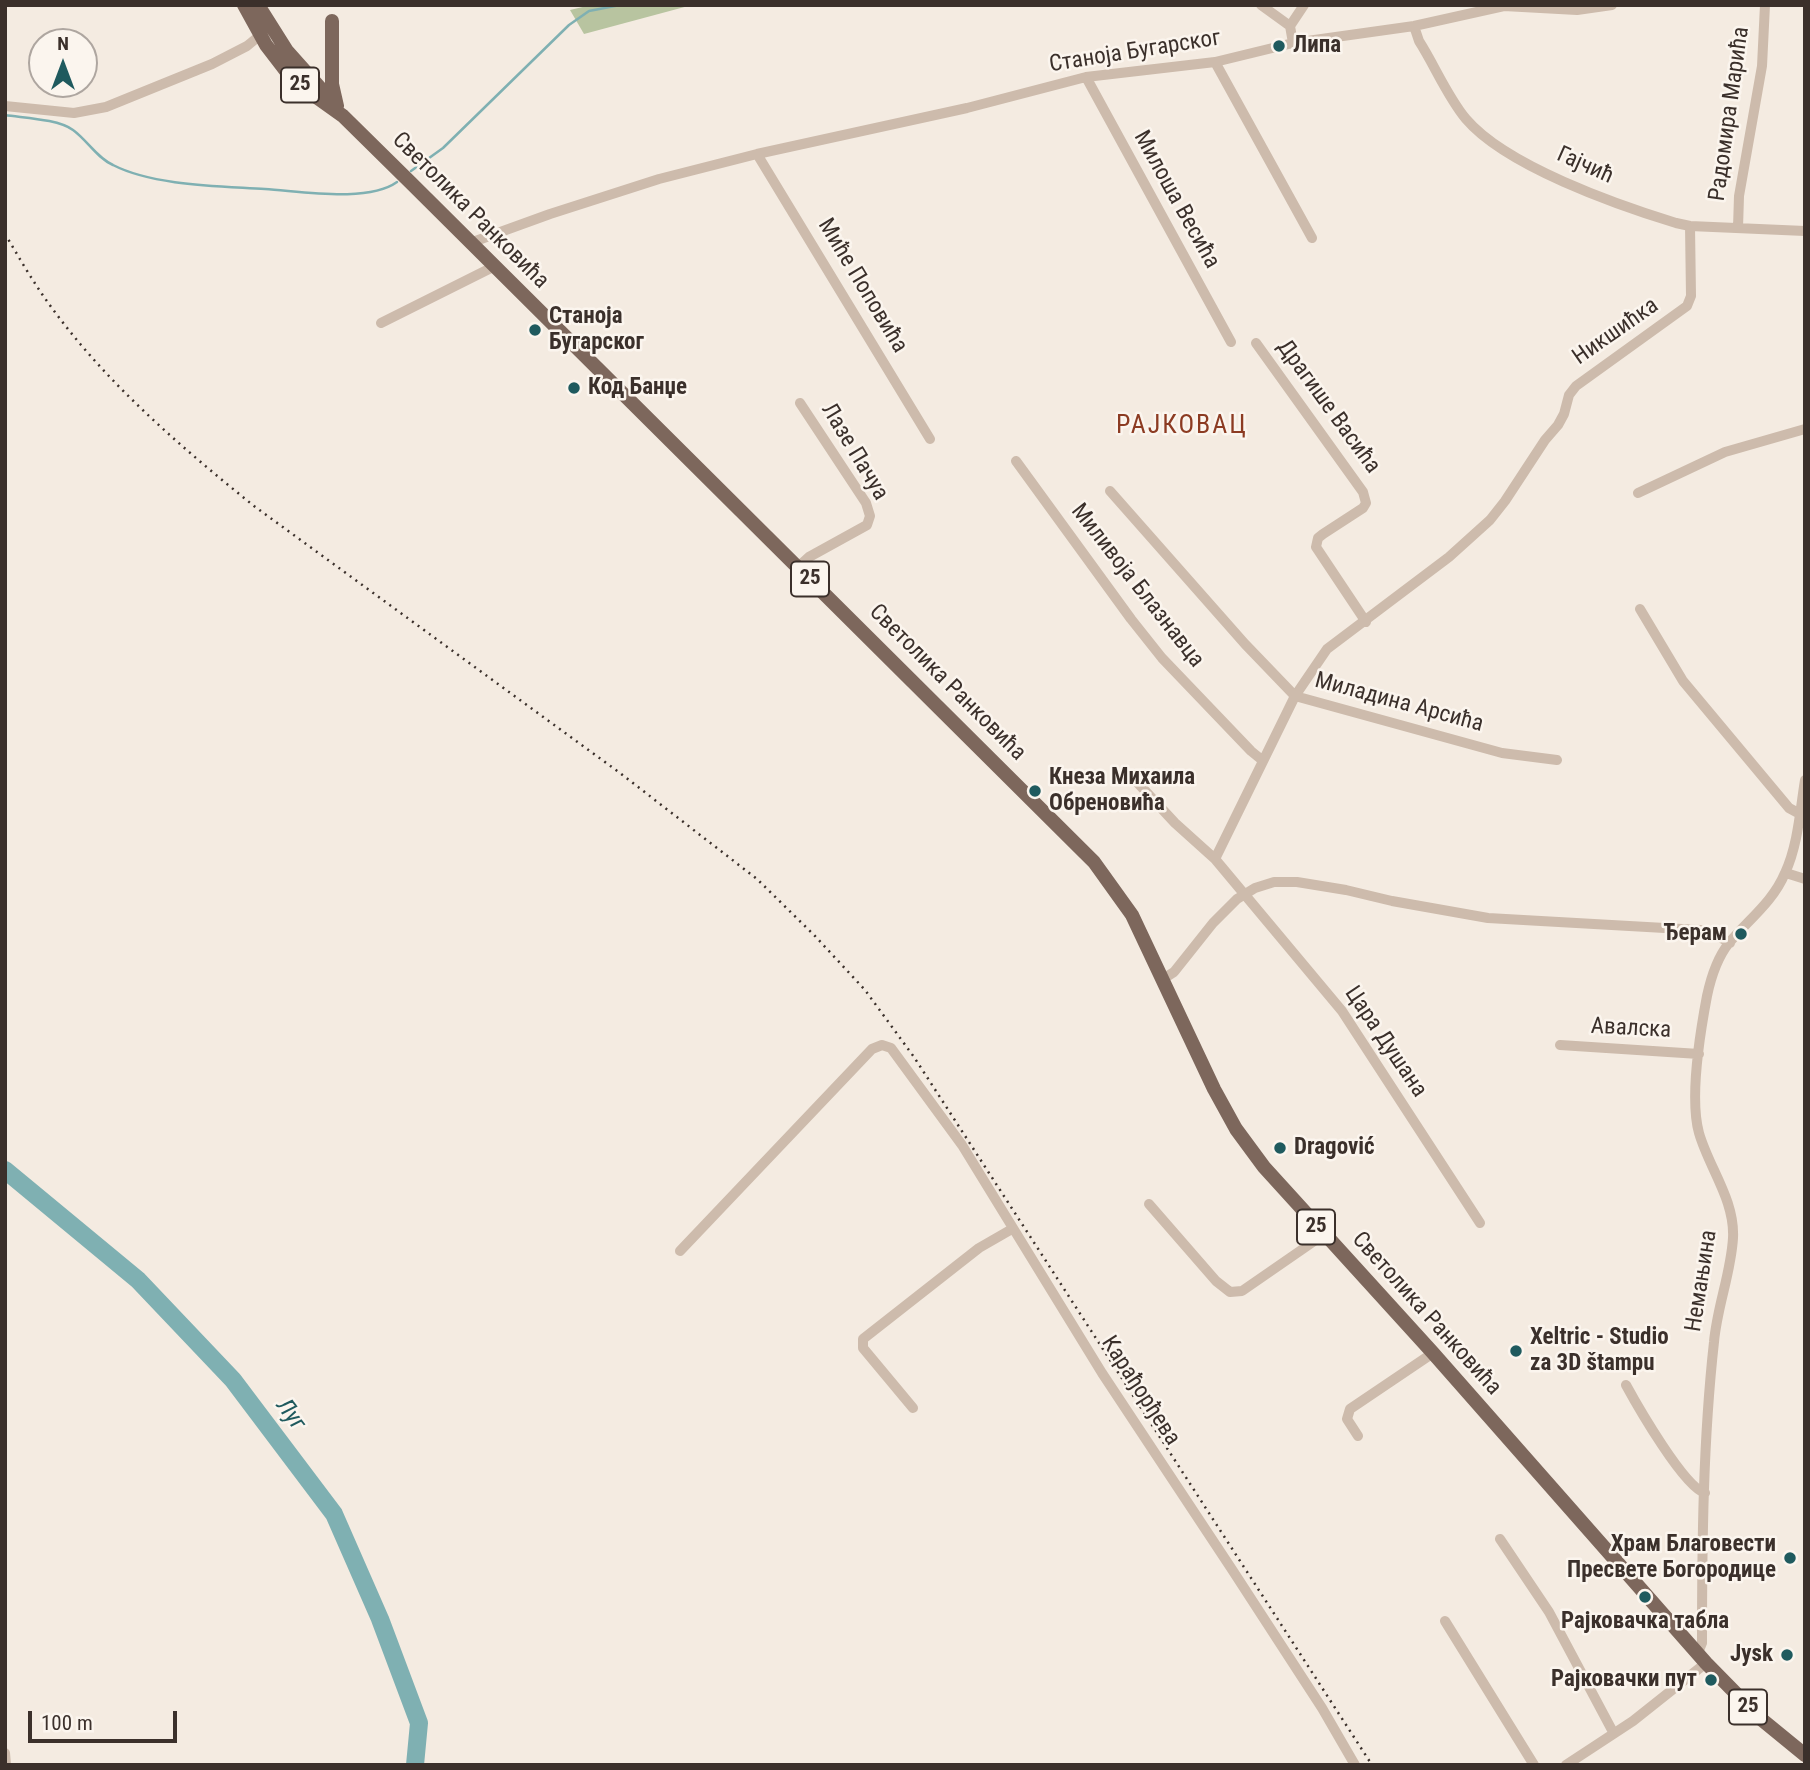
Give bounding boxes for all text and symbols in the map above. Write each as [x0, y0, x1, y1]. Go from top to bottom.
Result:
street label: Станоја Бугарског [1047, 25, 1223, 79]
street label: Радомира Марића [1704, 25, 1756, 203]
north arrow [28, 28, 98, 98]
text: N [57, 32, 69, 55]
place label: Липа [1293, 32, 1341, 60]
marker: Липа [1271, 38, 1287, 54]
road number: 25 [281, 68, 319, 102]
street label: Милоша Весића [1127, 126, 1225, 274]
street label: Светолика Ранковића [386, 127, 554, 295]
street label: Гајчић [1552, 141, 1618, 191]
street label: Миће Поповића [811, 214, 913, 358]
street label: Никшићка [1568, 292, 1664, 372]
place label: Станоја Бугарског [549, 303, 644, 357]
marker: Станоја Бугарског [527, 322, 543, 338]
street label: Драгише Васића [1270, 335, 1386, 479]
place label: Код Банџе [588, 374, 687, 402]
marker: Код Банџе [566, 380, 582, 396]
street label: Лазе Пачуа [814, 398, 894, 506]
district label: РАЈКОВАЦ [1117, 410, 1247, 442]
street label: Миливоја Блазнавца [1065, 499, 1209, 673]
road number: 25 [791, 562, 829, 596]
street label: Светолика Ранковића [863, 599, 1031, 767]
street label: Миладина Арсића [1312, 667, 1486, 739]
place label: Кнеза Михаила Обреновића [1049, 764, 1195, 818]
marker: Кнеза Михаила Обреновића [1027, 783, 1043, 799]
place label: Ђерам [1664, 920, 1727, 948]
marker: Ђерам [1733, 926, 1749, 942]
street label: Цара Душана [1338, 981, 1432, 1103]
street label: Авалска [1590, 1013, 1672, 1045]
place label: Dragović [1294, 1134, 1375, 1162]
marker: Dragović [1272, 1140, 1288, 1156]
road number: 25 [1297, 1210, 1335, 1244]
street label: Светолика Ранковића [1345, 1227, 1507, 1401]
street label: Немањина [1680, 1228, 1724, 1334]
place label: Xeltric - Studio za 3D štampu [1530, 1324, 1669, 1378]
street label: Карађорђева [1094, 1331, 1186, 1451]
marker: Xeltric - Studio za 3D štampu [1508, 1343, 1524, 1359]
water label: Луг [269, 1393, 311, 1437]
place label: Храм Благовести Пресвете Богородице [1567, 1531, 1776, 1585]
marker: Храм Благовести Пресвете Богородице [1782, 1550, 1798, 1566]
marker: Рајковачка табла [1637, 1589, 1653, 1605]
place label: Рајковачка табла [1561, 1608, 1729, 1636]
place label: Jysk [1730, 1641, 1773, 1669]
marker: Jysk [1779, 1647, 1795, 1663]
place label: Рајковачки пут [1551, 1666, 1697, 1694]
marker: Рајковачки пут [1703, 1672, 1719, 1688]
road number: 25 [1729, 1690, 1767, 1724]
scale bar [32, 1696, 180, 1740]
text: 100 m [41, 1711, 93, 1735]

